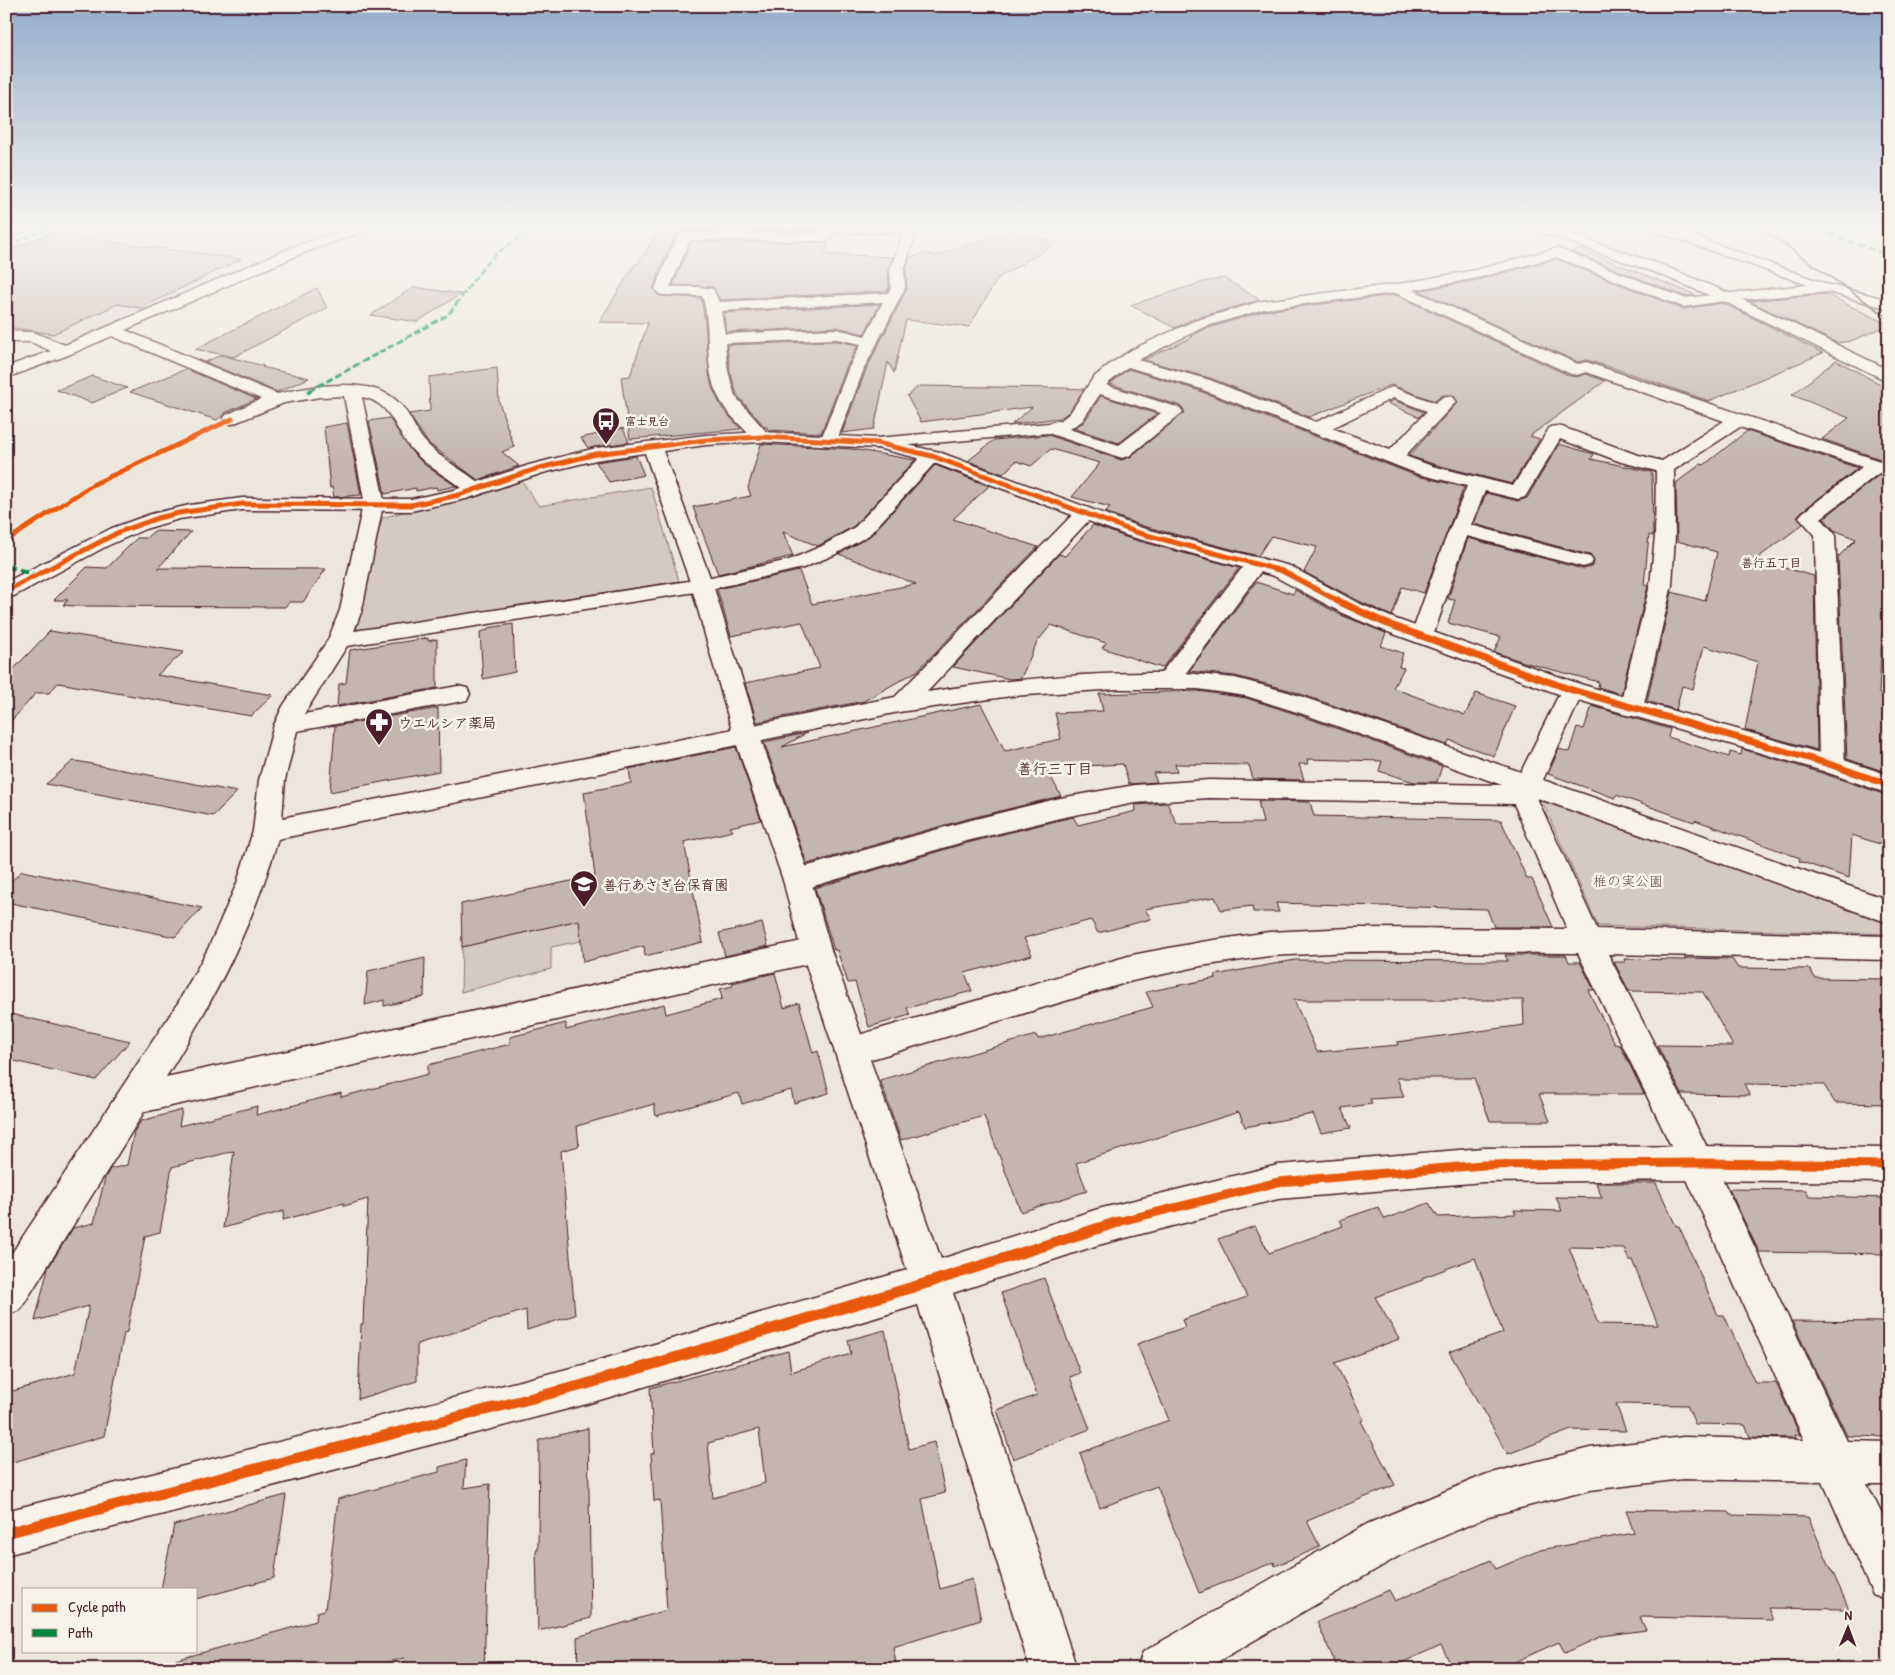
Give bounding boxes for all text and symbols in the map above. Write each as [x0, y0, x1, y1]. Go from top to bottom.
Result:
bus stop icon: 富士見台 [591, 406, 621, 445]
place label: 富士見台 [625, 414, 669, 428]
district label: 善行五丁目 [1741, 554, 1801, 571]
pharmacy icon: ウエルシア薬局 [364, 707, 394, 746]
place label: ウエルシア薬局 [398, 713, 496, 732]
district label: 善行三丁目 [1017, 758, 1093, 779]
school or university icon: 善行あさぎ台保育園 [569, 869, 599, 908]
park label: 椎の実公園 [1593, 871, 1663, 890]
place label: 善行あさぎ台保育園 [603, 875, 729, 894]
legend [22, 1588, 198, 1652]
text: Cycle path [68, 1596, 126, 1617]
north arrow [1822, 1602, 1872, 1652]
text: N [1844, 1605, 1853, 1624]
text: Path [68, 1622, 93, 1643]

